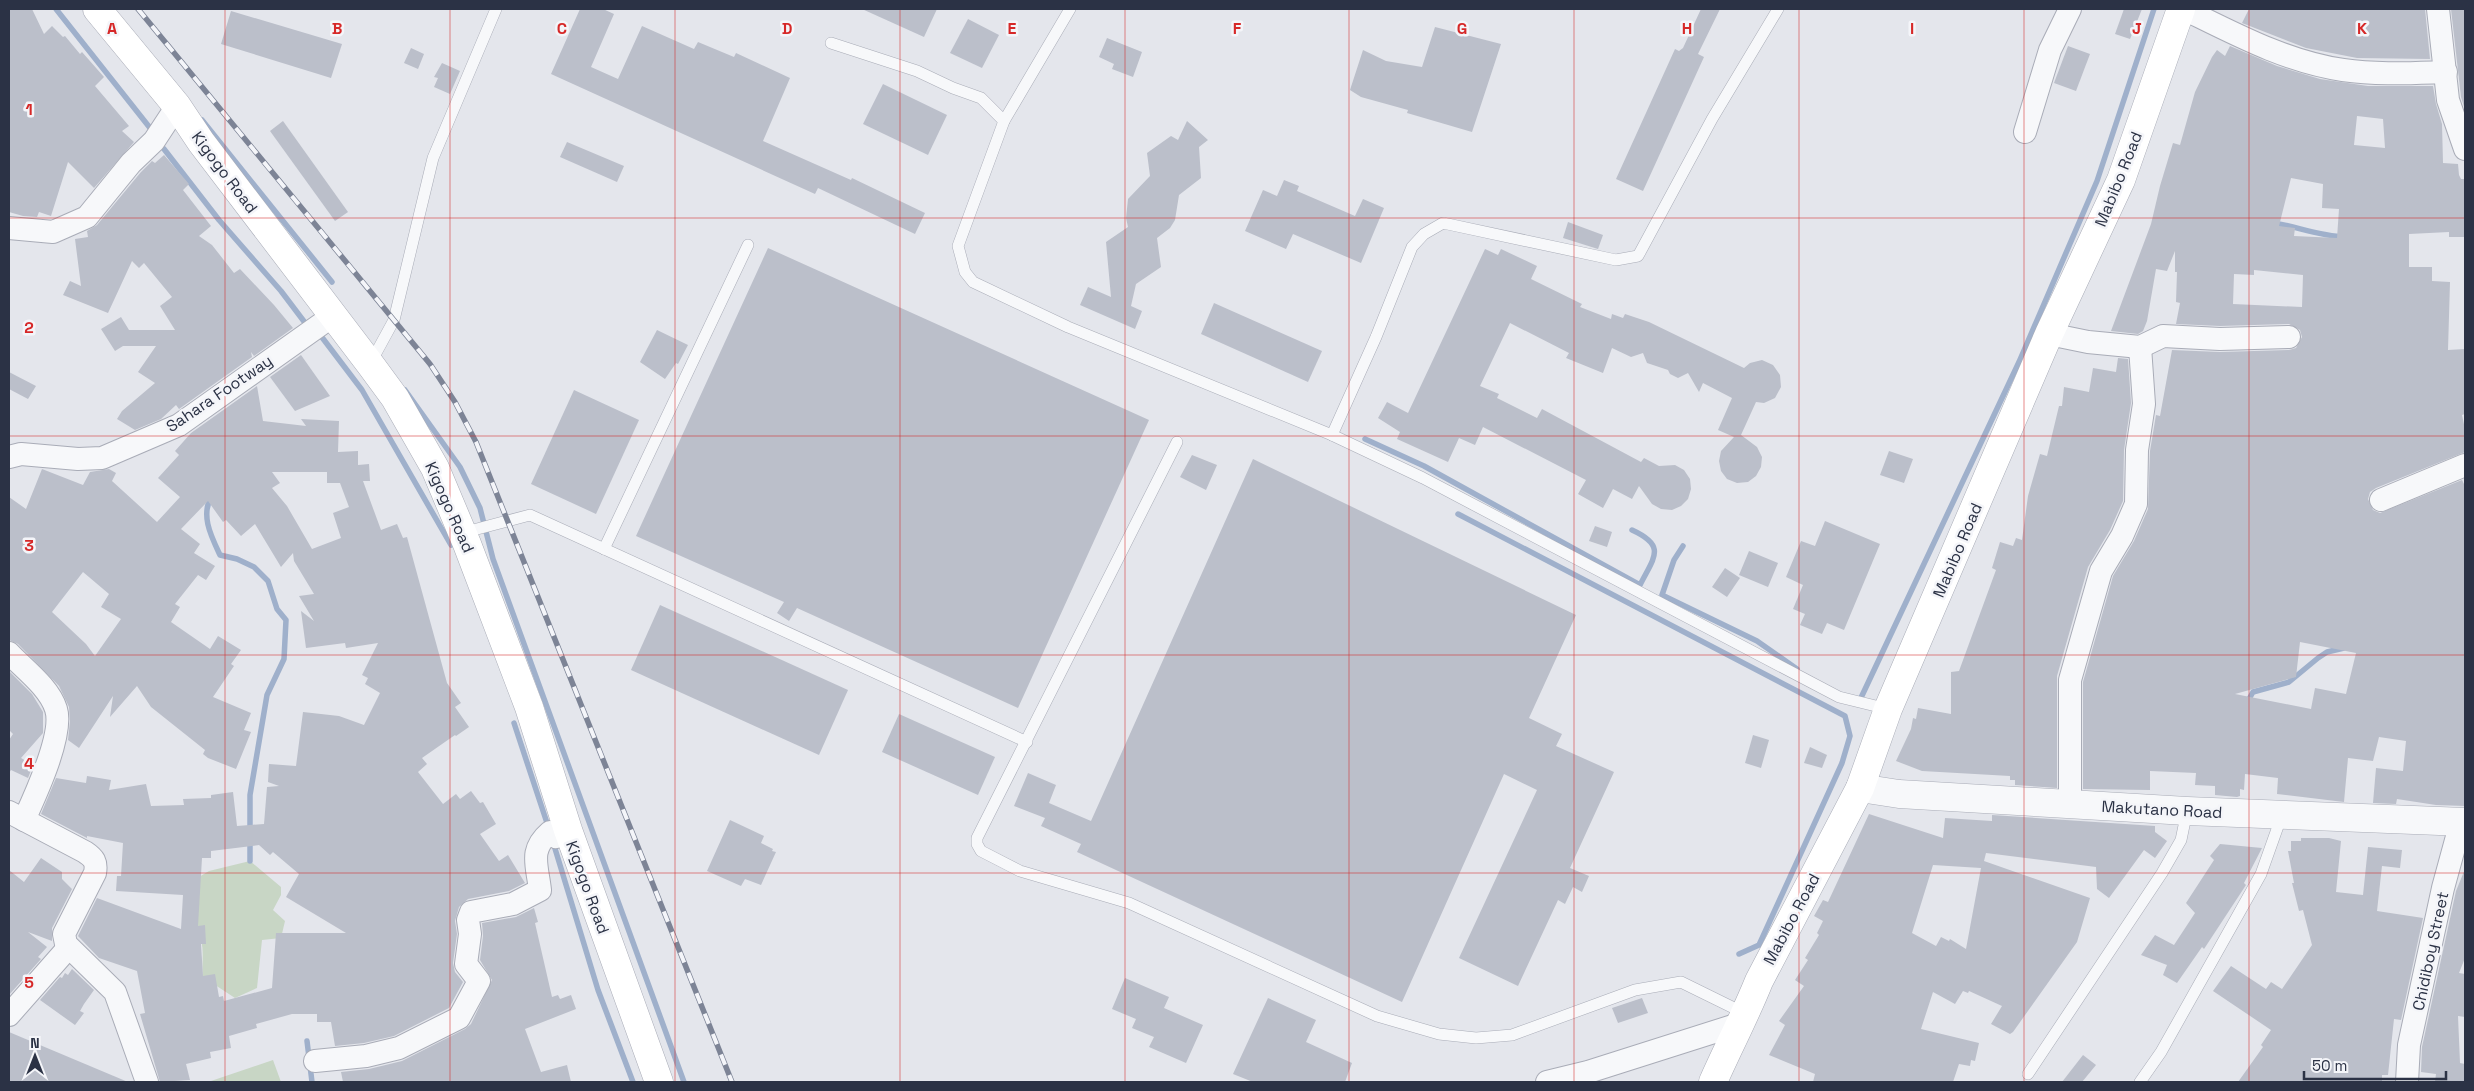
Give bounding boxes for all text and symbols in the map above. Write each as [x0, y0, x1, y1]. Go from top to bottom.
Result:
text: A [107, 18, 117, 39]
text: B [332, 18, 342, 39]
text: C [557, 18, 567, 39]
text: D [782, 18, 792, 39]
text: E [1008, 18, 1017, 39]
text: F [1233, 18, 1242, 39]
text: G [1457, 18, 1467, 39]
text: H [1682, 18, 1692, 39]
text: I [1910, 18, 1914, 39]
text: J [2132, 18, 2142, 39]
text: K [2357, 18, 2367, 39]
text: 1 [25, 99, 33, 120]
street label: Kigogo Road [187, 127, 262, 218]
street label: Mabibo Road [2090, 129, 2147, 230]
text: 2 [24, 317, 34, 338]
street label: Sahara Footway [162, 350, 277, 437]
street label: Kigogo Road [420, 458, 479, 556]
street label: Mabibo Road [1928, 500, 1987, 601]
text: 3 [24, 535, 34, 556]
text: 4 [24, 753, 34, 774]
street label: Makutano Road [2101, 796, 2223, 823]
street label: Kigogo Road [561, 838, 614, 937]
street label: Mabibo Road [1758, 870, 1824, 969]
street label: Chidiboy Street [2408, 890, 2453, 1013]
text: 5 [24, 972, 34, 993]
north arrow [10, 1031, 60, 1081]
text: N [30, 1034, 40, 1052]
scale bar [2304, 1048, 2446, 1080]
text: 50 m [2312, 1056, 2347, 1075]

